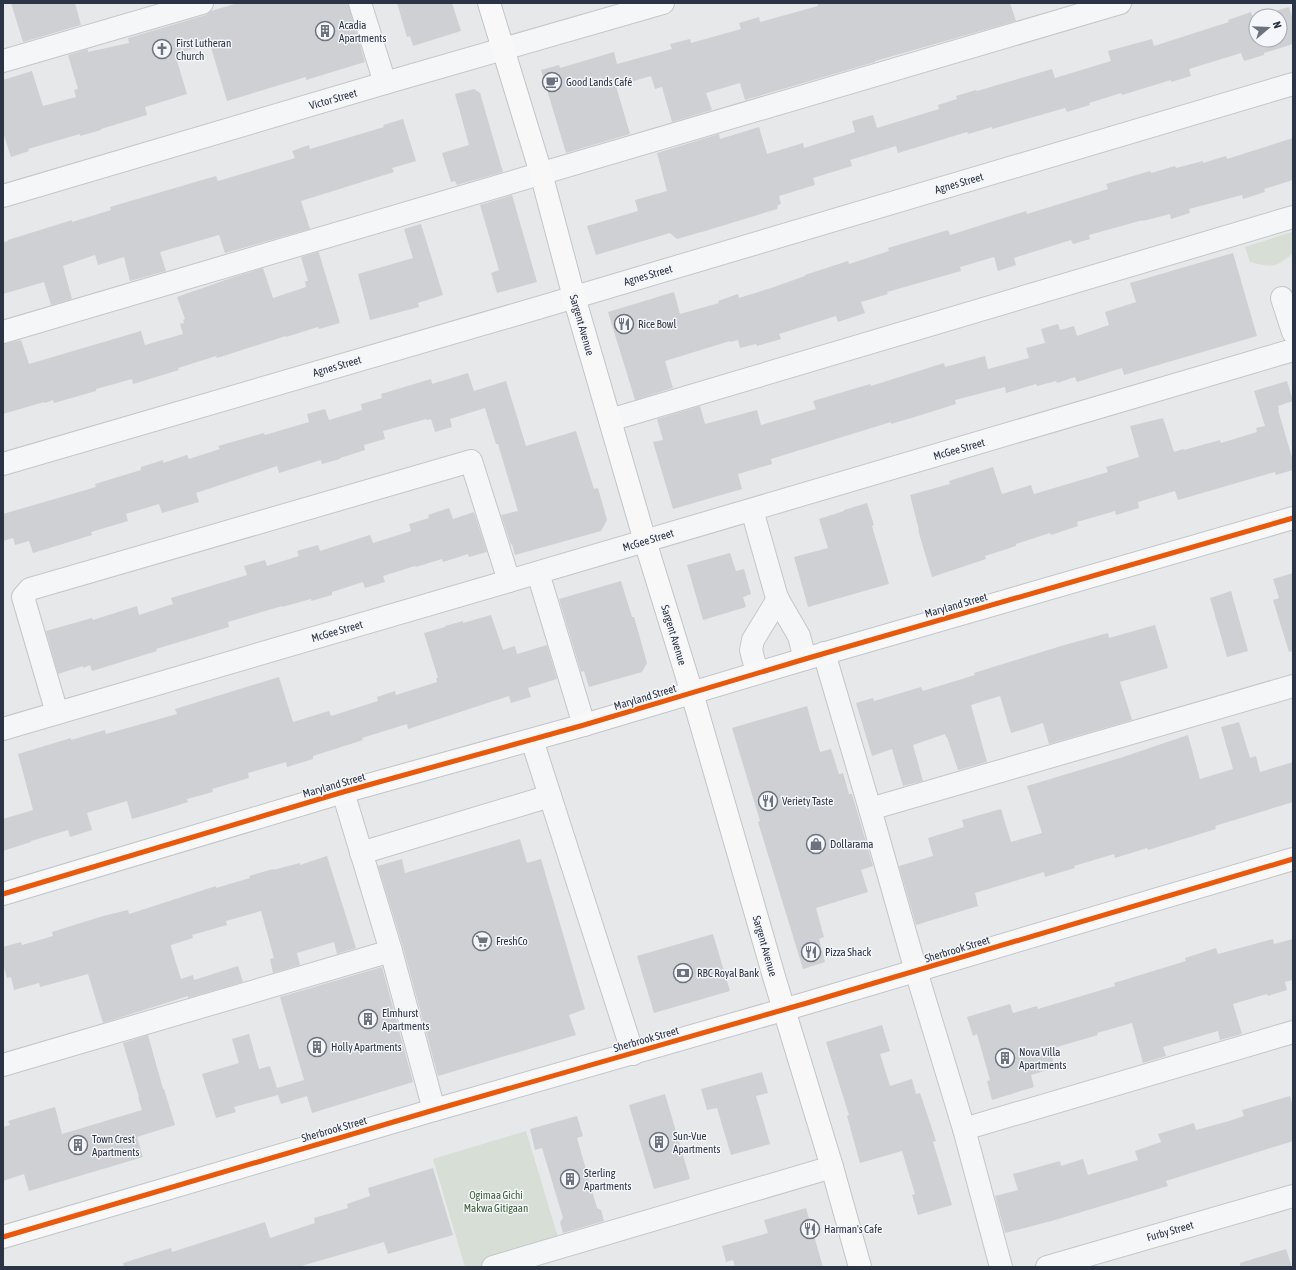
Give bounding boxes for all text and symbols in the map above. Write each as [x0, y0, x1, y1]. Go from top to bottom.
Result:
north arrow [1248, 8, 1288, 48]
place label: Acadia Apartments [339, 19, 386, 44]
building icon: Acadia Apartments [314, 20, 336, 42]
text: N [1271, 20, 1284, 30]
place label: First Lutheran Church [176, 37, 231, 62]
church icon: First Lutheran Church [151, 38, 173, 60]
cafe icon: Good Lands Café [541, 71, 563, 93]
place label: Good Lands Café [566, 76, 632, 88]
street label: Victor Street [308, 86, 358, 112]
street label: Agnes Street [933, 170, 985, 196]
street label: Agnes Street [622, 262, 674, 288]
street label: Sargent Avenue [568, 293, 596, 357]
restaurant icon: Rice Bowl [613, 313, 635, 335]
place label: Rice Bowl [638, 318, 676, 330]
street label: Agnes Street [311, 353, 363, 379]
street label: McGee Street [932, 436, 986, 462]
street label: McGee Street [621, 527, 675, 553]
street label: Maryland Street [923, 590, 989, 620]
street label: Sargent Avenue [659, 603, 689, 667]
street label: McGee Street [310, 618, 364, 644]
street label: Maryland Street [612, 682, 678, 712]
street label: Maryland Street [301, 770, 367, 800]
restaurant icon: Veriety Taste [757, 790, 779, 812]
place label: Veriety Taste [782, 795, 833, 807]
shop icon: Dollarama [805, 833, 827, 855]
place label: Dollarama [830, 838, 873, 850]
street label: Sargent Avenue [751, 914, 779, 978]
supermarket icon: FreshCo [471, 930, 493, 952]
street label: Sherbrook Street [923, 933, 991, 965]
place label: FreshCo [496, 935, 528, 947]
restaurant icon: Pizza Shack [800, 941, 822, 963]
place label: Pizza Shack [825, 946, 871, 958]
bank icon: RBC Royal Bank [672, 962, 694, 984]
place label: RBC Royal Bank [697, 967, 759, 979]
place label: Elmhurst Apartments [382, 1007, 429, 1032]
building icon: Elmhurst Apartments [357, 1008, 379, 1030]
street label: Sherbrook Street [612, 1024, 680, 1054]
building icon: Holly Apartments [306, 1036, 328, 1058]
place label: Holly Apartments [331, 1041, 402, 1053]
place label: Nova Villa Apartments [1019, 1046, 1066, 1071]
building icon: Nova Villa Apartments [994, 1047, 1016, 1069]
street label: Sherbrook Street [300, 1114, 368, 1144]
place label: Sun-Vue Apartments [673, 1130, 720, 1155]
building icon: Sun-Vue Apartments [648, 1131, 670, 1153]
place label: Town Crest Apartments [92, 1133, 139, 1158]
building icon: Town Crest Apartments [67, 1134, 89, 1156]
place label: Sterling Apartments [584, 1167, 631, 1192]
building icon: Sterling Apartments [559, 1168, 581, 1190]
park label: Ogimaa Gichi Makwa Gitigaan [464, 1189, 528, 1214]
restaurant icon: Harman's Cafe [799, 1218, 821, 1240]
street label: Furby Street [1145, 1219, 1195, 1243]
place label: Harman's Cafe [824, 1223, 882, 1235]

